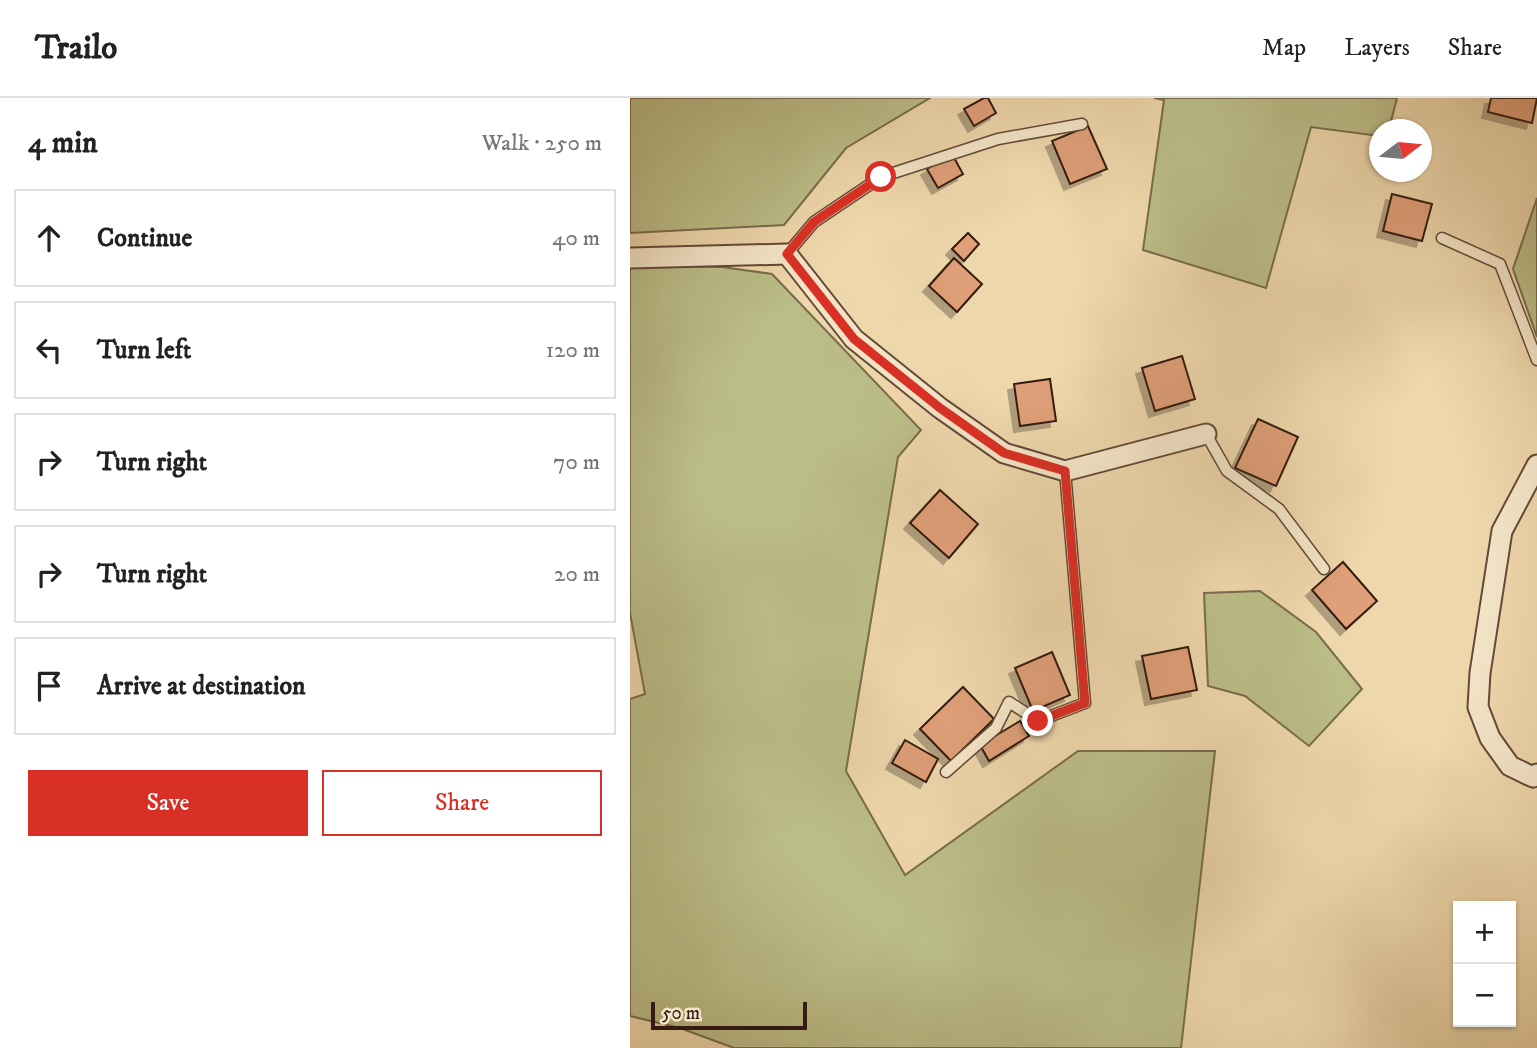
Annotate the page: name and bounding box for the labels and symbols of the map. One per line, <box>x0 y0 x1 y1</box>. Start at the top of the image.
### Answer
north arrow <box>1369 119 1432 182</box>
route start <box>865 161 896 192</box>
route end <box>1022 705 1053 736</box>
scale bar <box>651 999 807 1031</box>

